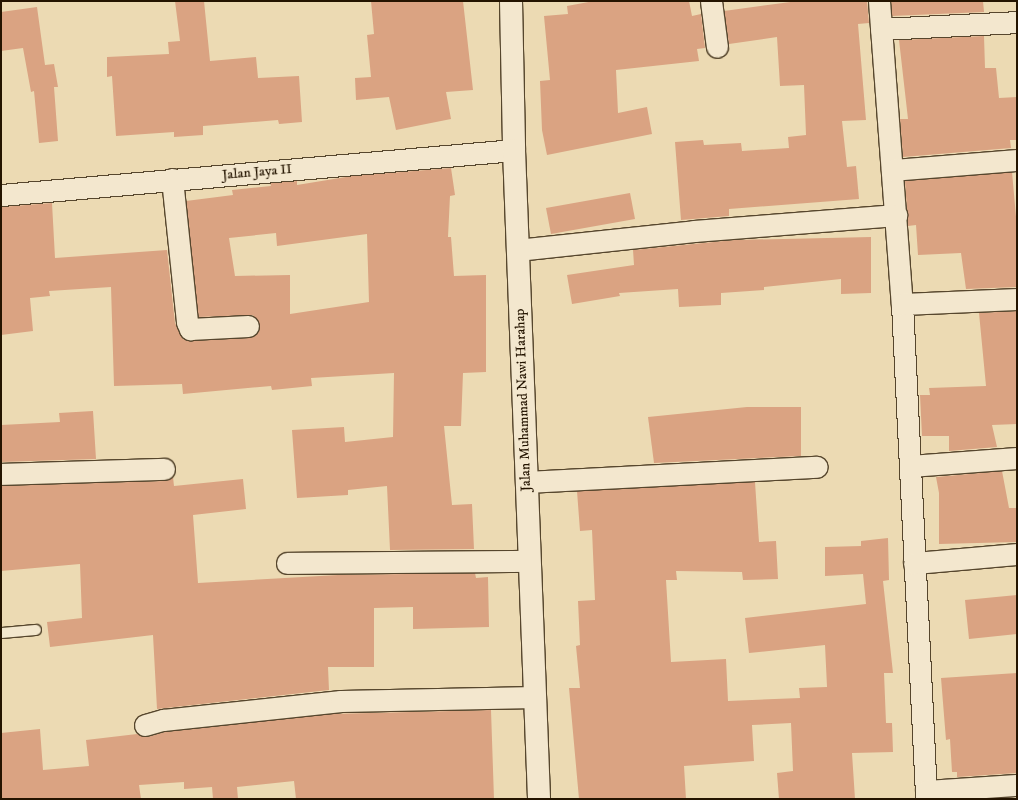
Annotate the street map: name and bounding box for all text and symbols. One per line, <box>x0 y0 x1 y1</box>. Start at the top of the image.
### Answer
street label: Jalan Jaya II <box>221 161 293 183</box>
street label: Jalan Muhammad Nawi Harahap <box>511 308 535 492</box>

